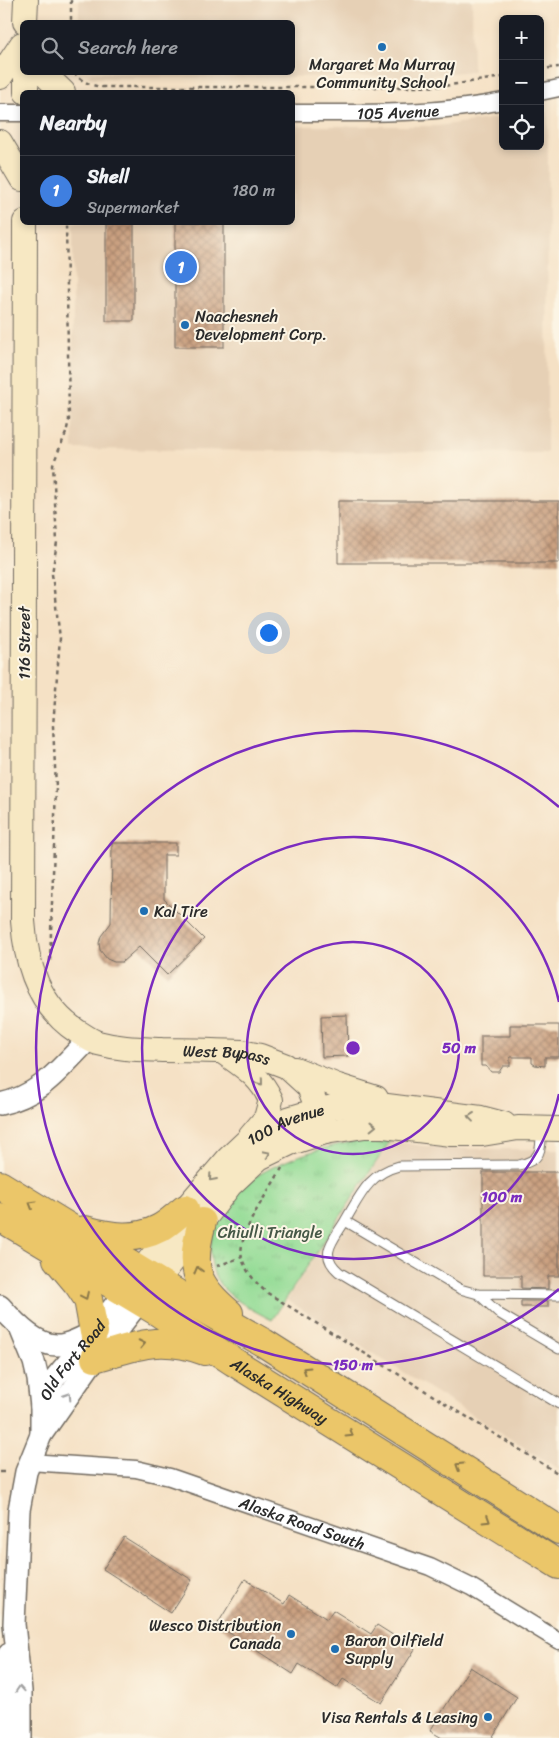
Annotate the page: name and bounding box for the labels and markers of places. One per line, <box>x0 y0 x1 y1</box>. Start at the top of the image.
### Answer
marker: Margaret Ma Murray Community School <box>376 41 388 53</box>
place label: Margaret Ma Murray Community School <box>309 50 456 97</box>
pin: 1 <box>165 248 197 286</box>
place label: Naachesneh Development Corp. <box>195 302 327 349</box>
marker: Naachesneh Development Corp. <box>179 319 191 331</box>
place label: Kal Tire <box>154 897 208 926</box>
marker: Kal Tire <box>138 905 150 917</box>
centre of rings <box>344 1039 362 1057</box>
place label: Wesco Distribution Canada <box>149 1611 281 1658</box>
place label: Baron Oilfield Supply <box>345 1626 445 1673</box>
marker: Wesco Distribution Canada <box>285 1628 297 1640</box>
marker: Baron Oilfield Supply <box>329 1643 341 1655</box>
place label: Visa Rentals & Leasing <box>321 1703 478 1732</box>
marker: Visa Rentals & Leasing <box>482 1711 494 1723</box>

